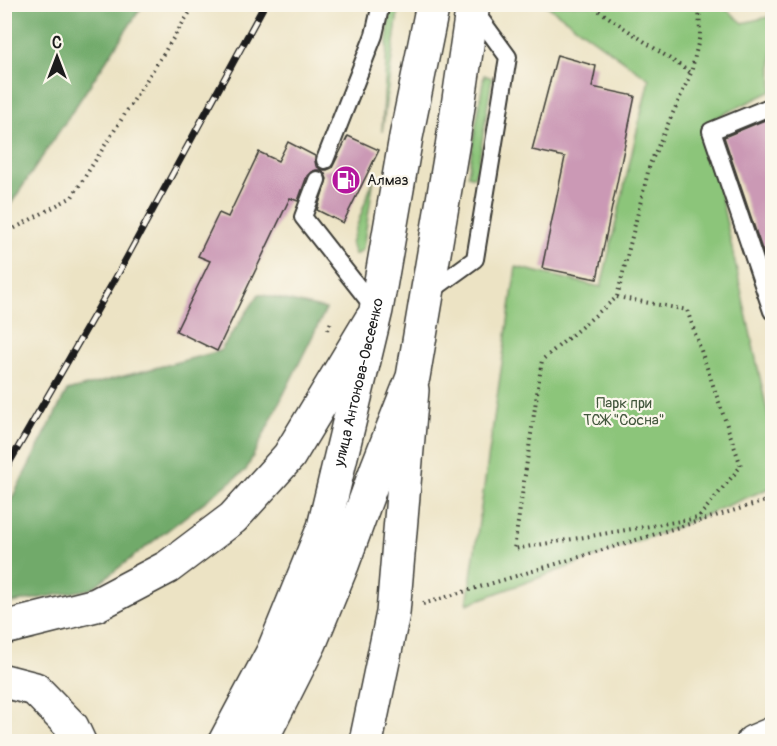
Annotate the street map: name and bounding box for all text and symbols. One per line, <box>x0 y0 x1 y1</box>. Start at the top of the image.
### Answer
north arrow <box>27 27 87 87</box>
text: С <box>52 33 62 53</box>
fuel station icon: Алмаз <box>330 164 362 196</box>
place label: Алмаз <box>367 171 409 190</box>
street label: улица Антонова-Овсеенко <box>329 296 387 469</box>
park label: Парк при ТСЖ "Сосна" <box>583 394 665 430</box>

